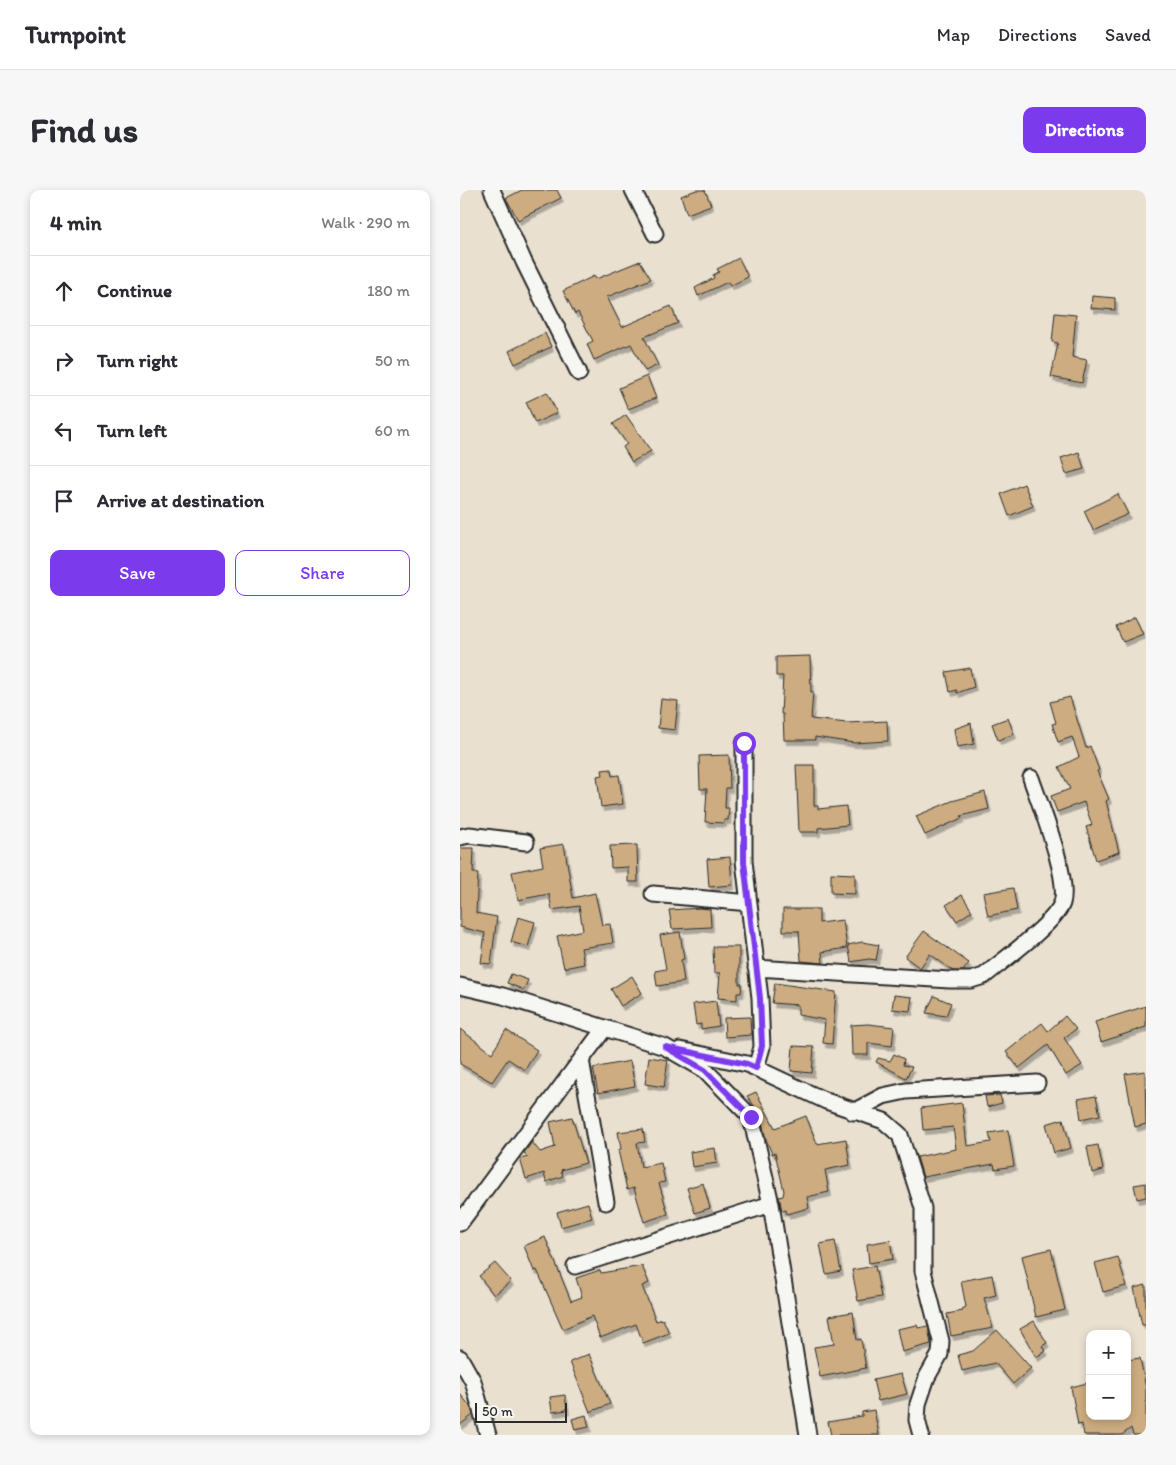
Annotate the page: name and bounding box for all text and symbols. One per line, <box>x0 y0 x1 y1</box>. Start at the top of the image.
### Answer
text: Turnpoint <box>25 20 126 49</box>
text: Map <box>937 24 970 46</box>
text: Directions <box>998 24 1077 46</box>
text: Saved <box>1105 24 1151 46</box>
button: Directions <box>1023 107 1146 153</box>
text: Find us <box>30 109 138 151</box>
text: 4 min <box>50 210 102 235</box>
text: Walk · 290 m <box>321 213 410 232</box>
icon: ahead <box>50 277 78 305</box>
text: Continue <box>97 279 172 302</box>
text: 180 m <box>367 281 410 300</box>
icon: right <box>50 347 78 375</box>
text: Turn right <box>97 349 178 372</box>
text: 50 m <box>375 351 410 370</box>
icon: left <box>50 417 78 445</box>
text: Turn left <box>97 419 167 442</box>
text: 60 m <box>375 421 410 440</box>
icon: arrive <box>50 487 78 515</box>
text: Arrive at destination <box>97 489 264 512</box>
button: Save <box>50 550 225 596</box>
button: Share <box>235 550 410 596</box>
route start <box>733 732 756 755</box>
route end <box>740 1106 763 1129</box>
map controls <box>1086 1330 1131 1420</box>
button: + <box>1086 1330 1131 1375</box>
button: − <box>1086 1375 1131 1420</box>
scale bar <box>475 1400 568 1423</box>
text: 50 m <box>482 1403 513 1420</box>

